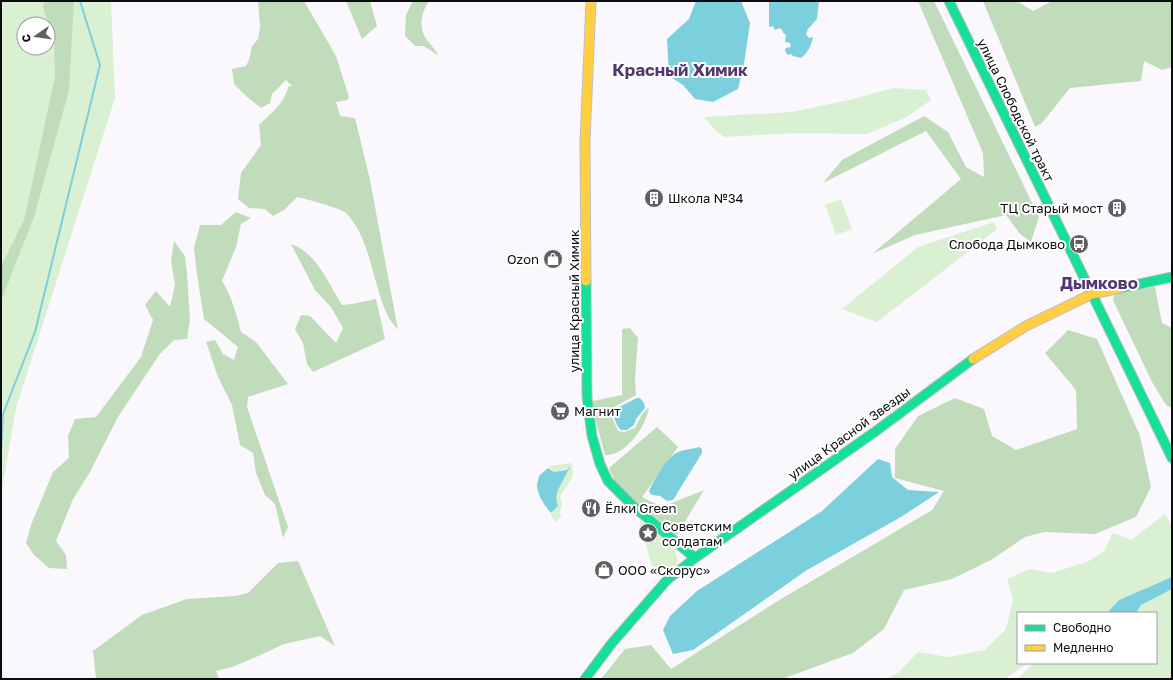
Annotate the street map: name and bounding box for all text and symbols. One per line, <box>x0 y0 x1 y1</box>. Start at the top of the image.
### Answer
north arrow <box>16 16 56 56</box>
text: С <box>19 33 33 44</box>
street label: улица Слободской тракт <box>974 36 1058 185</box>
district label: Красный Химик <box>612 59 748 80</box>
building icon: Школа №34 <box>643 187 665 209</box>
place label: Школа №34 <box>668 190 744 206</box>
building icon: ТЦ Старый мост <box>1106 197 1128 219</box>
place label: ТЦ Старый мост <box>1000 200 1104 216</box>
street label: улица Красный Химик <box>566 229 582 372</box>
bus stop icon: Слобода Дымково <box>1068 233 1090 255</box>
place label: Слобода Дымково <box>949 236 1065 252</box>
shop icon: Ozon <box>542 248 564 270</box>
place label: Ozon <box>507 251 539 267</box>
district label: Дымково <box>1060 272 1138 293</box>
street label: улица Красной Звезды <box>785 383 913 483</box>
supermarket icon: Магнит <box>549 400 571 422</box>
place label: Магнит <box>574 403 621 419</box>
restaurant icon: Ёлки Green <box>580 497 602 519</box>
place label: Ёлки Green <box>605 500 677 516</box>
place label: Советским солдатам <box>662 518 732 549</box>
place icon: Советским солдатам <box>637 522 659 544</box>
shop icon: ООО «Скорус» <box>593 559 615 581</box>
place label: ООО «Скорус» <box>618 562 710 578</box>
legend <box>1017 612 1157 664</box>
text: Свободно <box>1053 620 1111 635</box>
text: Медленно <box>1053 640 1113 655</box>

